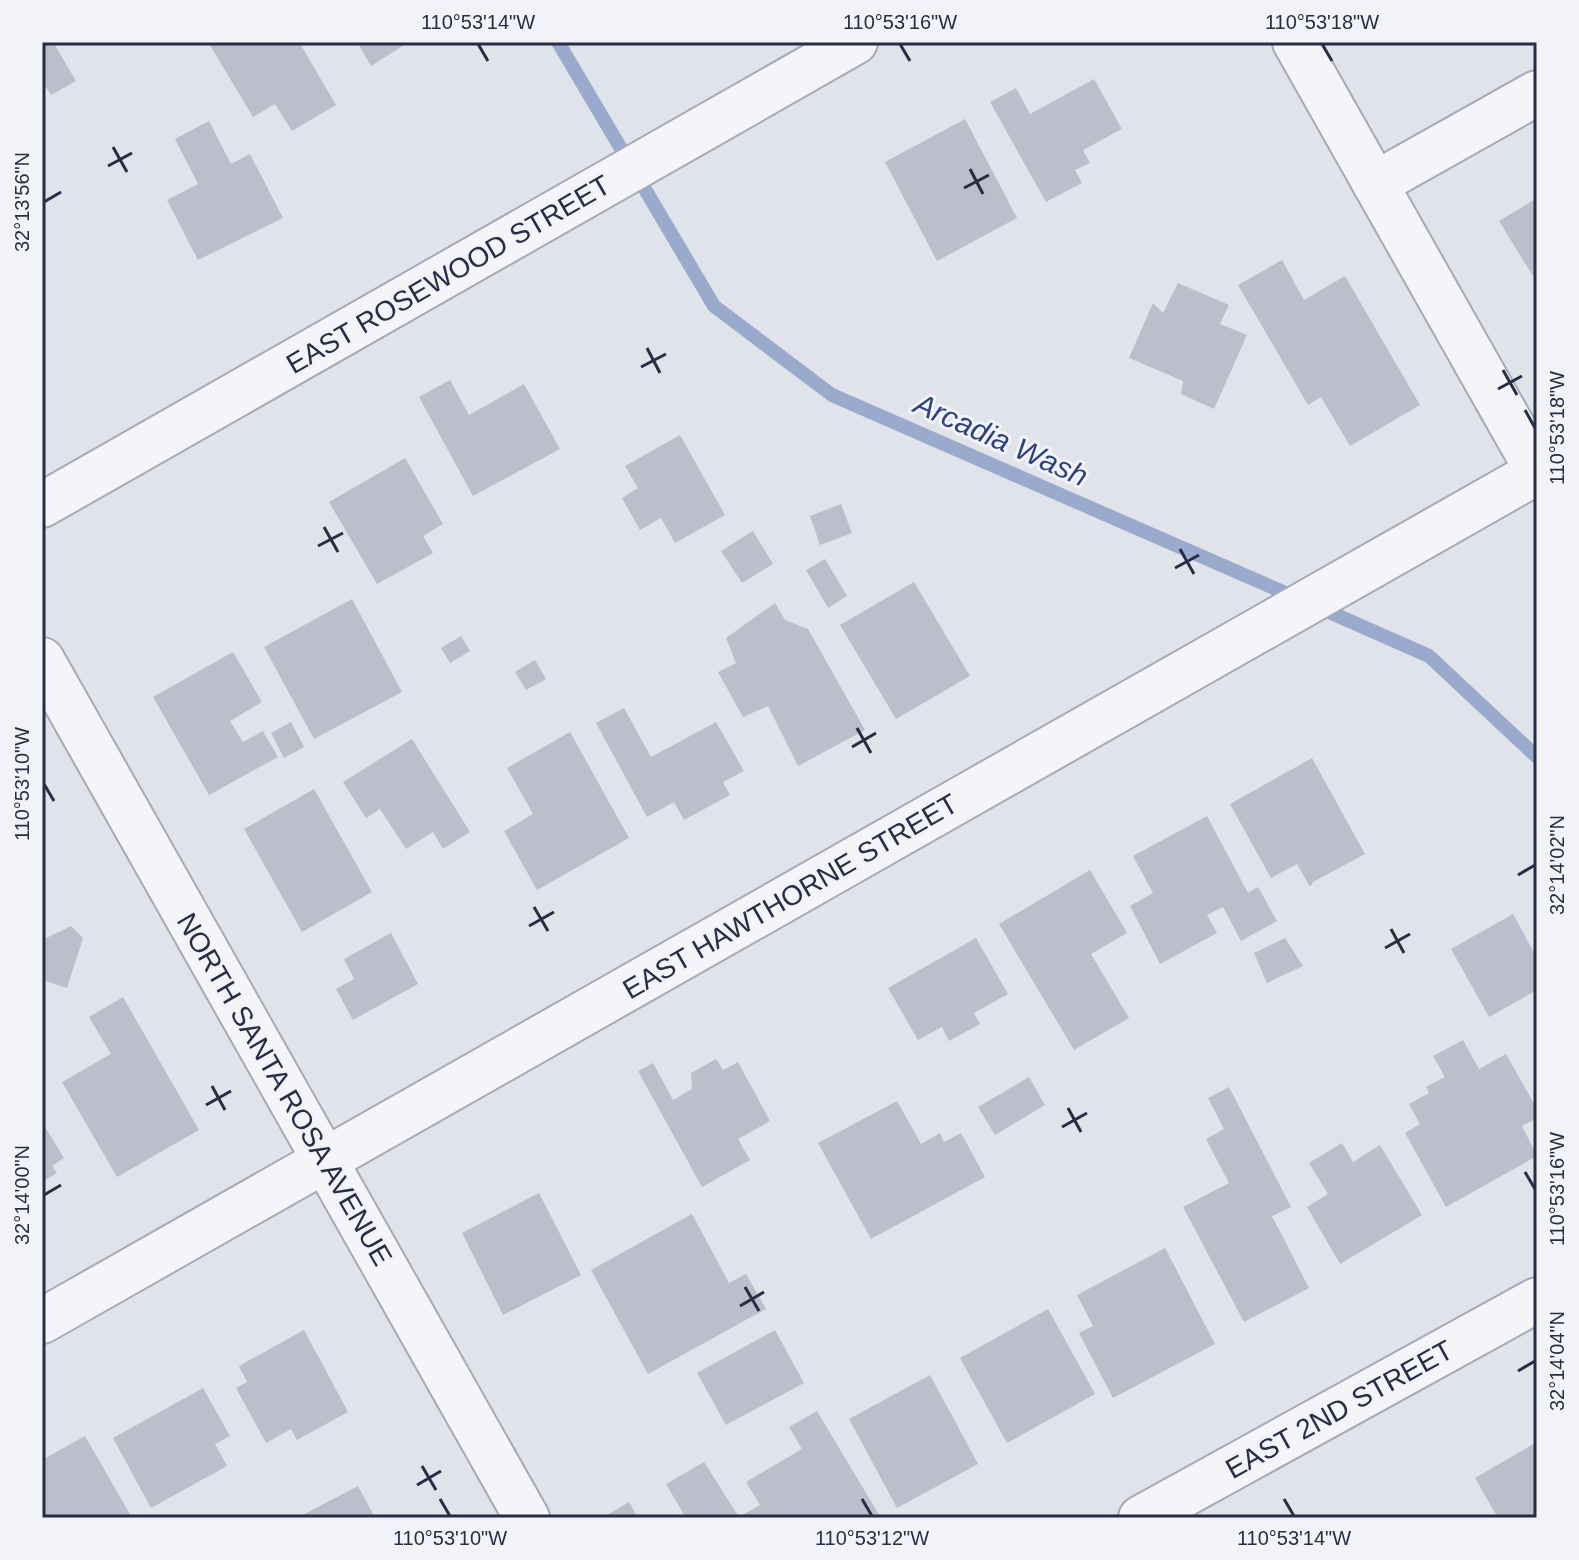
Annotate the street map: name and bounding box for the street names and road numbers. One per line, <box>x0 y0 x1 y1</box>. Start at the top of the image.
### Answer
street label: EAST ROSEWOOD STREET <box>281 169 615 380</box>
street label: EAST HAWTHORNE STREET <box>617 788 963 1005</box>
street label: NORTH SANTA ROSA AVENUE <box>171 908 398 1271</box>
street label: EAST 2ND STREET <box>1220 1334 1458 1485</box>

